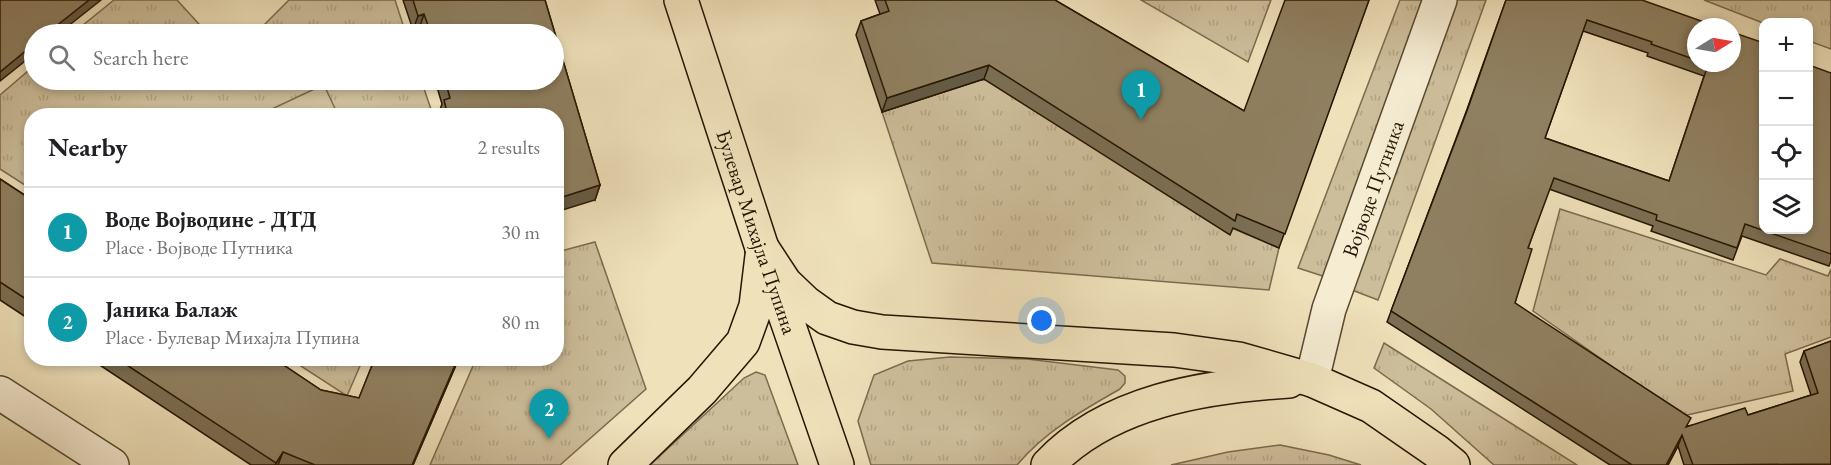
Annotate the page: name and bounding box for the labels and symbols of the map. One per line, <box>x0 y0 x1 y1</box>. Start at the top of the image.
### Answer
north arrow <box>1687 18 1741 72</box>
pin: 1 <box>1122 70 1160 120</box>
street label: Војводе Путника <box>1335 116 1409 261</box>
street label: Булевар Михајла Пупина <box>711 126 804 338</box>
your location <box>1027 306 1056 335</box>
pin: 2 <box>530 390 568 439</box>

